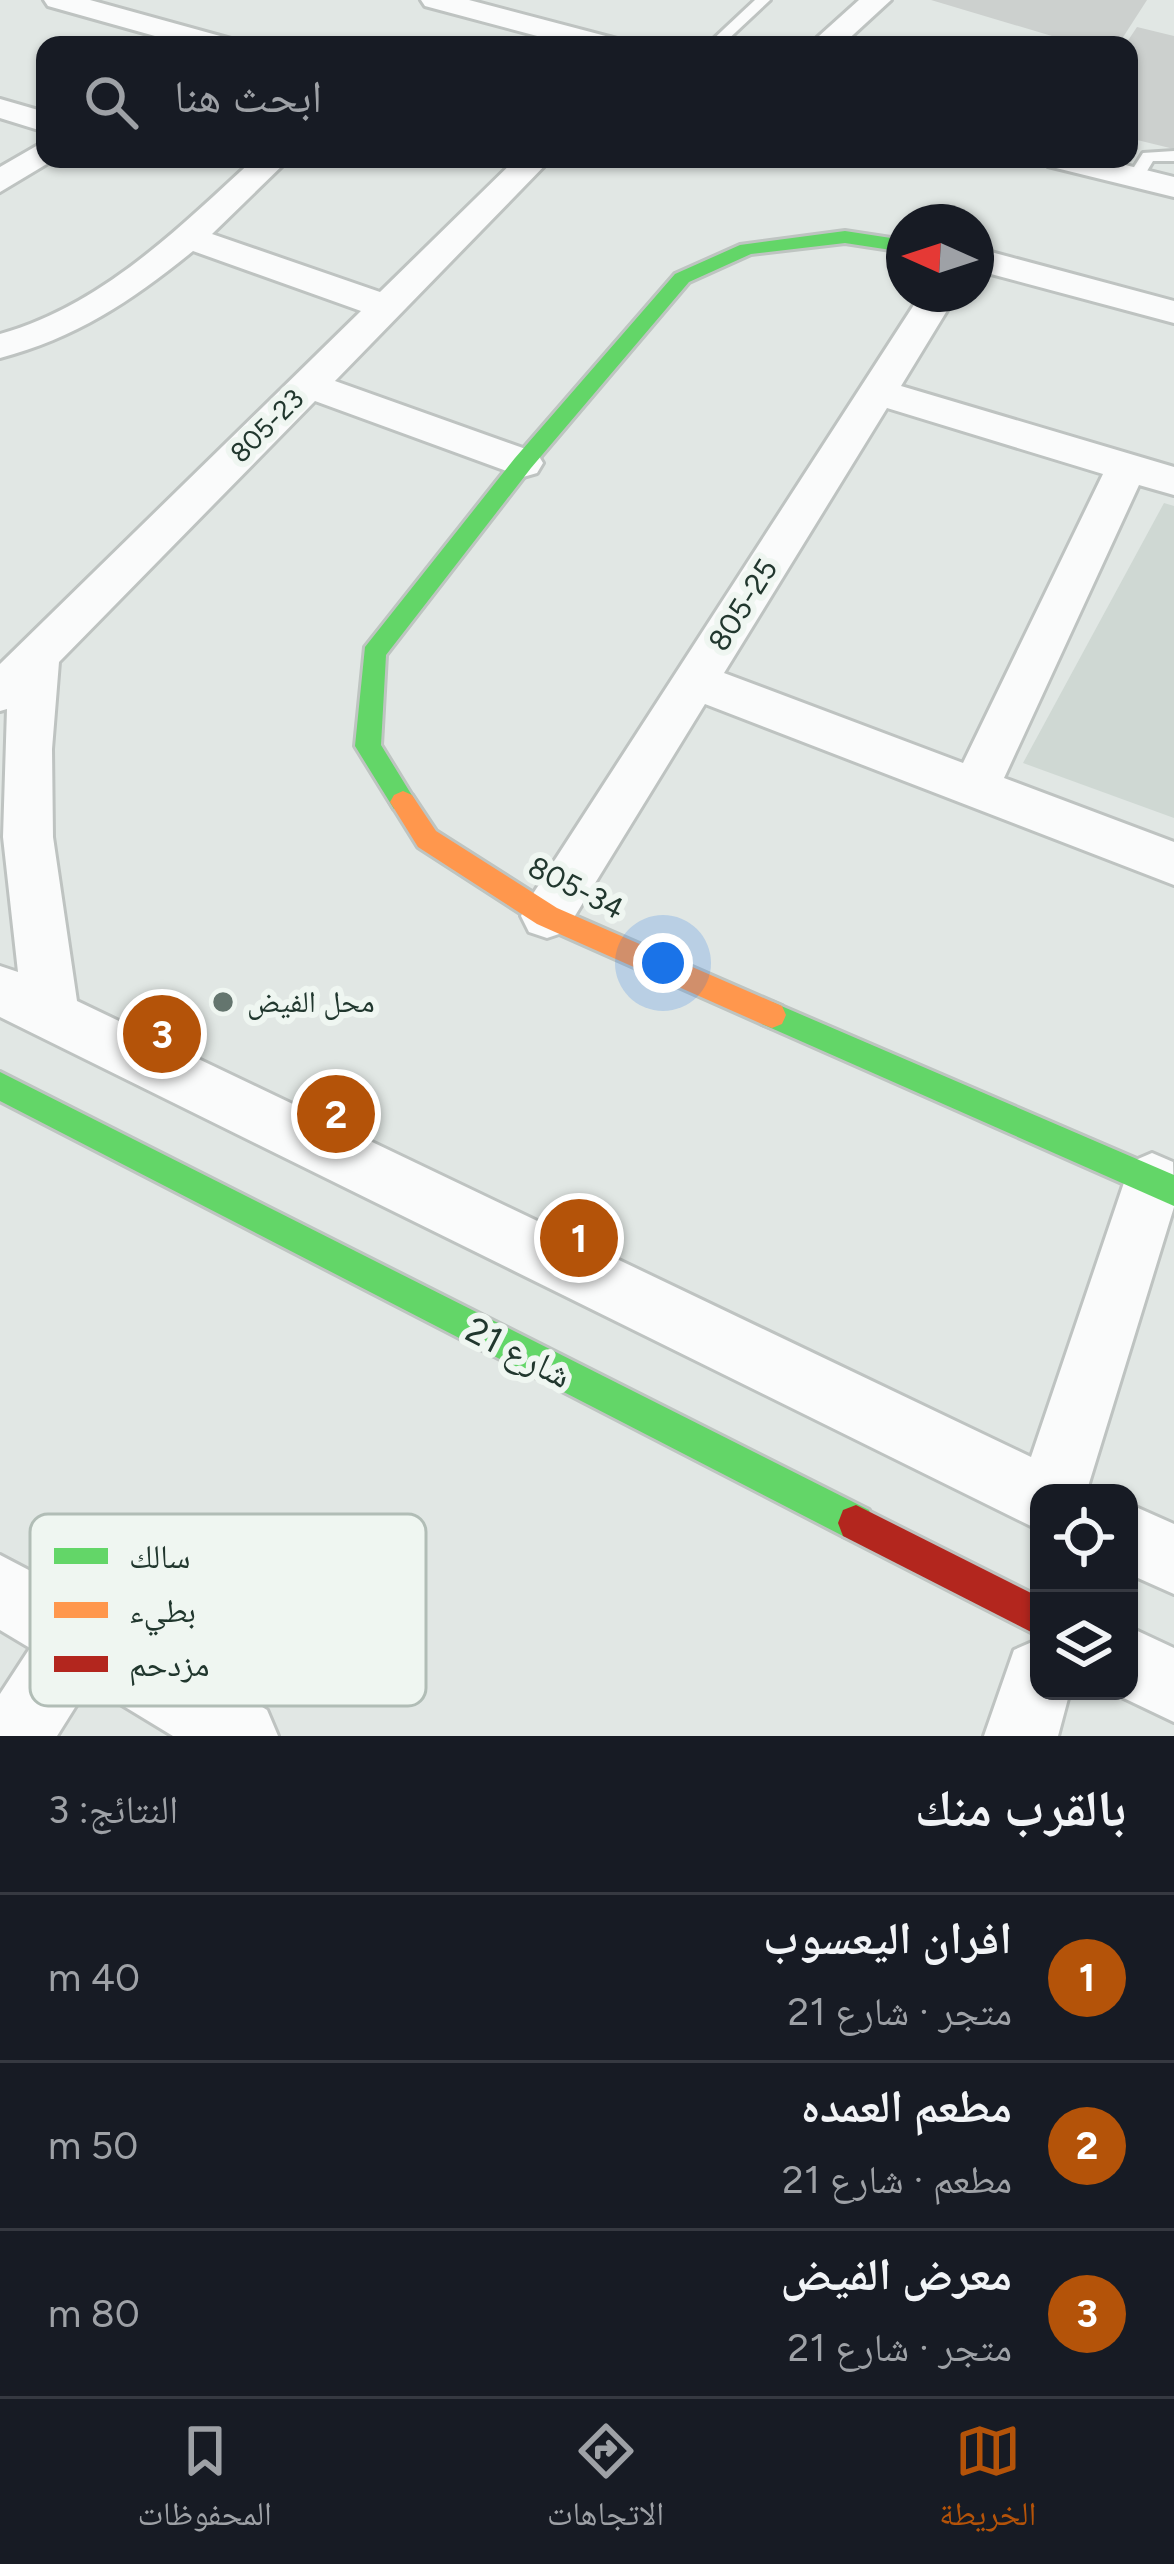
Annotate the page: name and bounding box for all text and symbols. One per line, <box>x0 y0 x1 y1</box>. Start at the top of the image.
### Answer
search box <box>36 36 1138 168</box>
icon: search <box>78 69 144 135</box>
text: ابحث هنا <box>174 69 322 123</box>
north arrow <box>886 204 994 312</box>
street label: 805-23 <box>223 382 310 469</box>
street label: 805-25 <box>700 552 785 658</box>
street label: 805-34 <box>522 848 630 927</box>
your location <box>633 933 693 993</box>
place label: محل الفيض <box>247 983 375 1020</box>
pin: 3 <box>123 989 201 1079</box>
marker: محل الفيض <box>210 989 236 1015</box>
pin: 2 <box>297 1069 375 1159</box>
pin: 1 <box>540 1193 618 1283</box>
street label: شارع 21 <box>459 1308 579 1398</box>
map controls <box>1030 1484 1138 1700</box>
button: locate <box>1030 1484 1138 1592</box>
legend <box>30 1514 426 1706</box>
text: سالك <box>129 1537 190 1576</box>
text: بطيء <box>129 1591 196 1636</box>
button: layers <box>1030 1592 1138 1700</box>
text: مزدحم <box>129 1645 209 1687</box>
text: بالقرب منك <box>915 1778 1126 1839</box>
text: النتائج: 3 <box>48 1786 178 1833</box>
text: افران اليعسوب <box>763 1911 1012 1965</box>
text: 40 m <box>48 1954 140 2001</box>
text: 1 <box>1079 1954 1095 2001</box>
text: متجر · شارع 21 <box>788 1988 1012 2035</box>
text: مطعم العمده <box>801 2079 1012 2133</box>
text: 50 m <box>48 2122 138 2169</box>
text: 2 <box>1076 2122 1098 2169</box>
text: مطعم · شارع 21 <box>782 2156 1012 2203</box>
text: معرض الفيض <box>780 2247 1012 2301</box>
text: 80 m <box>48 2290 140 2337</box>
text: 3 <box>1076 2290 1098 2337</box>
text: متجر · شارع 21 <box>788 2324 1012 2371</box>
tab: المحفوظات <box>138 2418 272 2546</box>
tab: الاتجاهات <box>547 2418 664 2546</box>
tab: الخريطة <box>939 2418 1036 2546</box>

